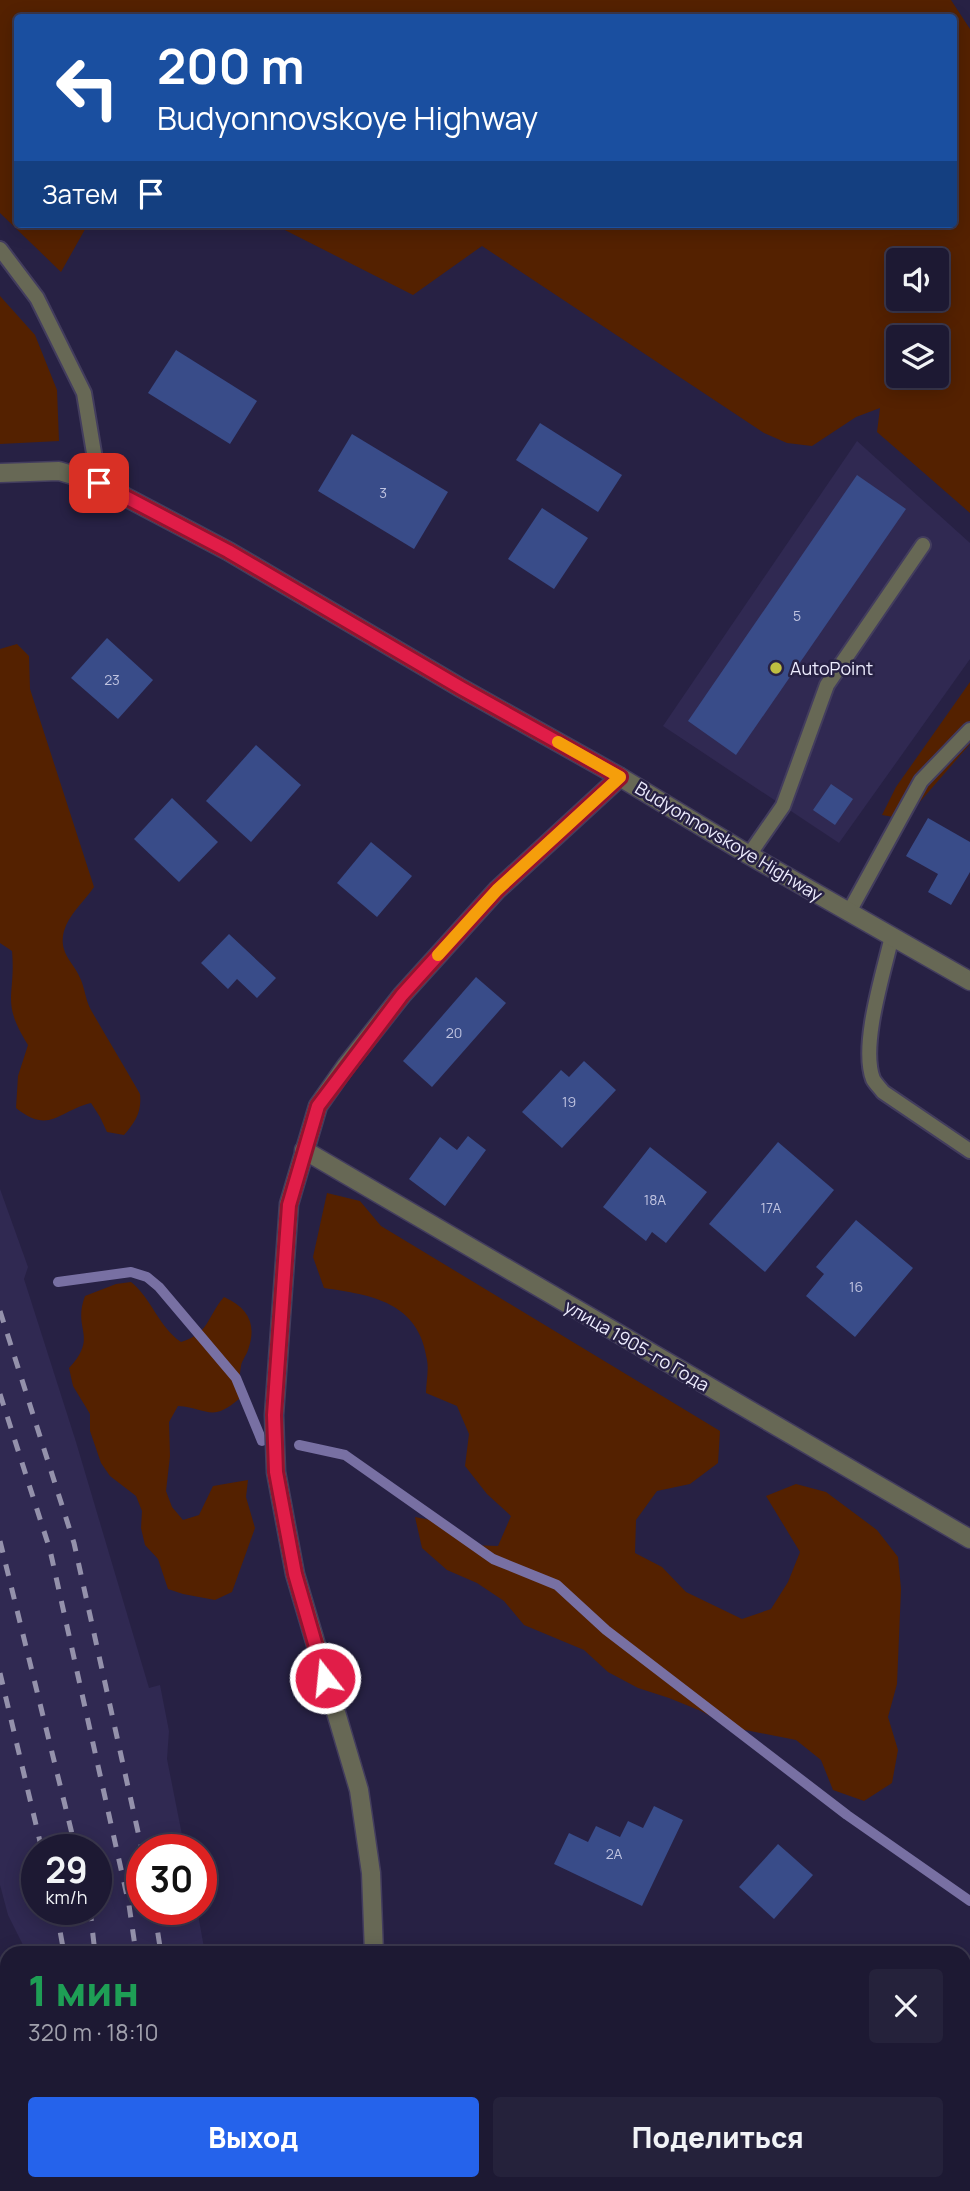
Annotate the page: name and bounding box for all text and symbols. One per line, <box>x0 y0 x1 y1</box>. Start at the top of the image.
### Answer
text: 200 m <box>157 32 305 99</box>
icon: left <box>42 42 133 133</box>
text: Budyonnovskoye Highway <box>157 96 538 140</box>
icon: arrive <box>132 175 170 213</box>
text: Затем <box>42 176 118 212</box>
map controls <box>886 248 949 388</box>
button: sound <box>886 248 949 311</box>
button: layers <box>886 325 949 388</box>
pin <box>69 453 129 513</box>
icon: arrive <box>80 464 118 502</box>
house number: 3 <box>379 483 387 502</box>
house number: 5 <box>793 606 801 625</box>
place label: AutoPoint <box>790 656 873 680</box>
marker: AutoPoint <box>768 660 784 676</box>
house number: 23 <box>104 670 120 689</box>
street label: Budyonnovskoye Highway <box>631 775 828 907</box>
house number: 20 <box>446 1023 462 1042</box>
house number: 19 <box>562 1092 576 1111</box>
house number: 18А <box>644 1190 666 1209</box>
house number: 17А <box>761 1198 782 1217</box>
house number: 16 <box>849 1277 863 1296</box>
street label: улица 1905-го Года <box>560 1294 714 1396</box>
position arrow <box>288 1641 362 1715</box>
speed limit sign: 30 <box>126 1834 217 1925</box>
house number: 2А <box>606 1844 622 1863</box>
text: 29 <box>45 1846 88 1894</box>
text: km/h <box>46 1885 87 1909</box>
text: 1 мин <box>28 1961 139 2019</box>
button: close <box>869 1969 943 2043</box>
text: 320 m · 18:10 <box>28 2016 159 2048</box>
button: Выход <box>28 2097 479 2177</box>
button: Поделиться <box>493 2097 943 2177</box>

